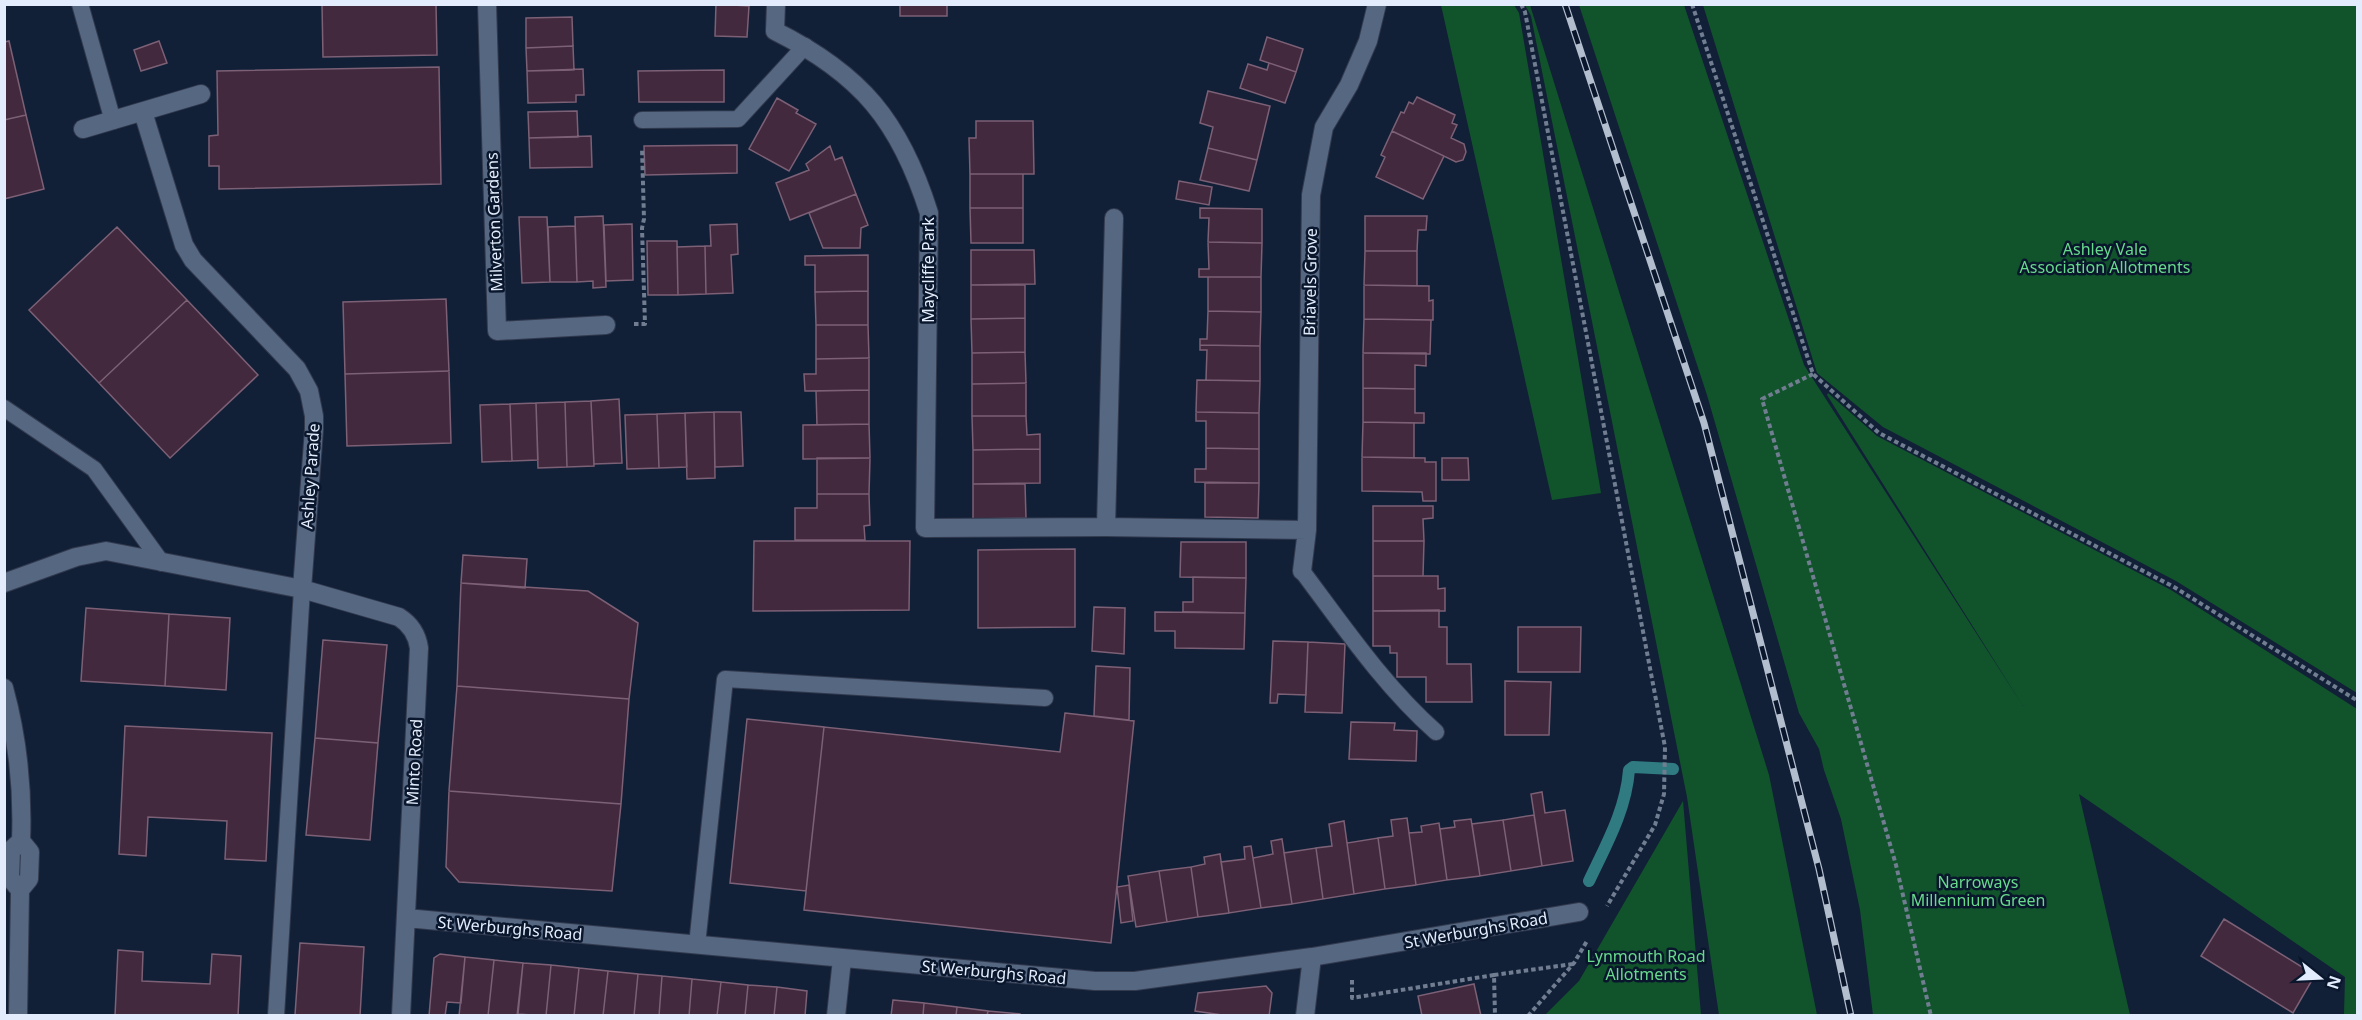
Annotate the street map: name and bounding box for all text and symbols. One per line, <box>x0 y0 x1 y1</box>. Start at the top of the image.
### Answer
street label: Milverton Gardens <box>481 152 507 292</box>
street label: Maycliffe Park <box>917 217 939 323</box>
street label: Briavels Grove <box>1298 228 1322 336</box>
park label: Ashley Vale Association Allotments <box>2020 238 2190 278</box>
street label: Ashley Parade <box>295 423 325 529</box>
street label: Minto Road <box>401 718 427 806</box>
park label: Narroways Millennium Green <box>1911 871 2045 911</box>
street label: St Werburghs Road <box>1403 907 1549 953</box>
street label: St Werburghs Road <box>437 911 583 945</box>
park label: Lynmouth Road Allotments <box>1586 945 1706 985</box>
north arrow <box>2290 948 2350 1008</box>
street label: St Werburghs Road <box>921 955 1067 989</box>
text: N <box>2322 973 2347 992</box>

